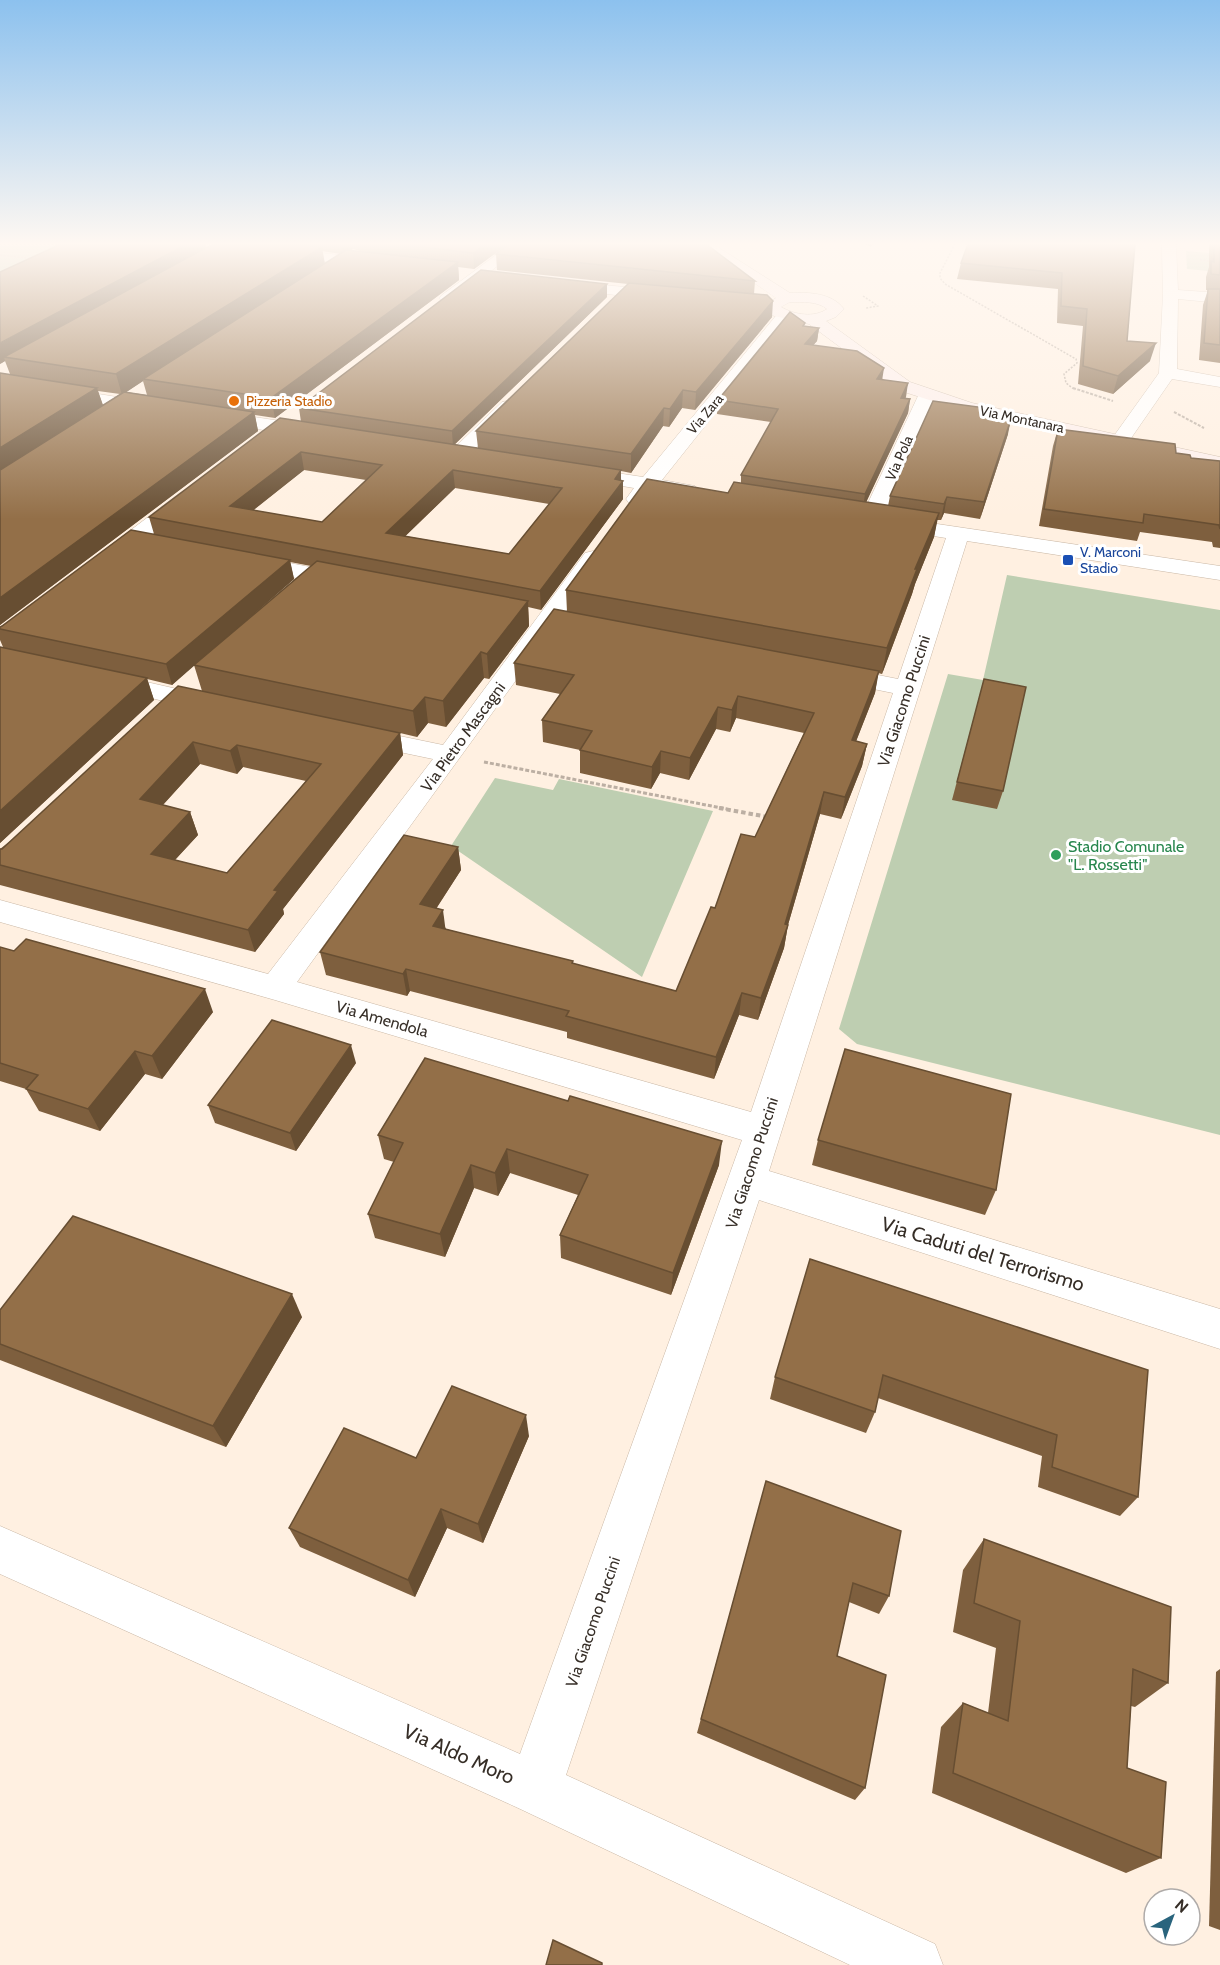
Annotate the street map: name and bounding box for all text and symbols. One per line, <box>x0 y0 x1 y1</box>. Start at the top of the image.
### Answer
street label: Via Zara <box>683 390 727 438</box>
place label: Pizzeria Stadio <box>246 392 332 410</box>
marker: Pizzeria Stadio <box>227 394 241 408</box>
street label: Via Montanara <box>978 401 1066 437</box>
street label: Via Pola <box>881 432 917 483</box>
place label: V. Marconi Stadio <box>1080 543 1141 577</box>
marker: V. Marconi Stadio <box>1061 553 1075 567</box>
street label: Via Giacomo Puccini <box>874 633 934 769</box>
street label: Via Pietro Mascagni <box>417 678 509 796</box>
place label: Stadio Comunale "L. Rossetti" <box>1068 837 1184 874</box>
marker: Stadio Comunale "L. Rossetti" <box>1049 848 1063 862</box>
street label: Via Amendola <box>334 997 431 1041</box>
street label: Via Giacomo Puccini <box>722 1095 782 1231</box>
street label: Via Caduti del Terrorismo <box>879 1212 1087 1296</box>
street label: Via Giacomo Puccini <box>562 1554 624 1690</box>
street label: Via Aldo Moro <box>400 1719 518 1789</box>
north arrow <box>1142 1887 1202 1947</box>
text: N <box>1171 1895 1192 1917</box>

